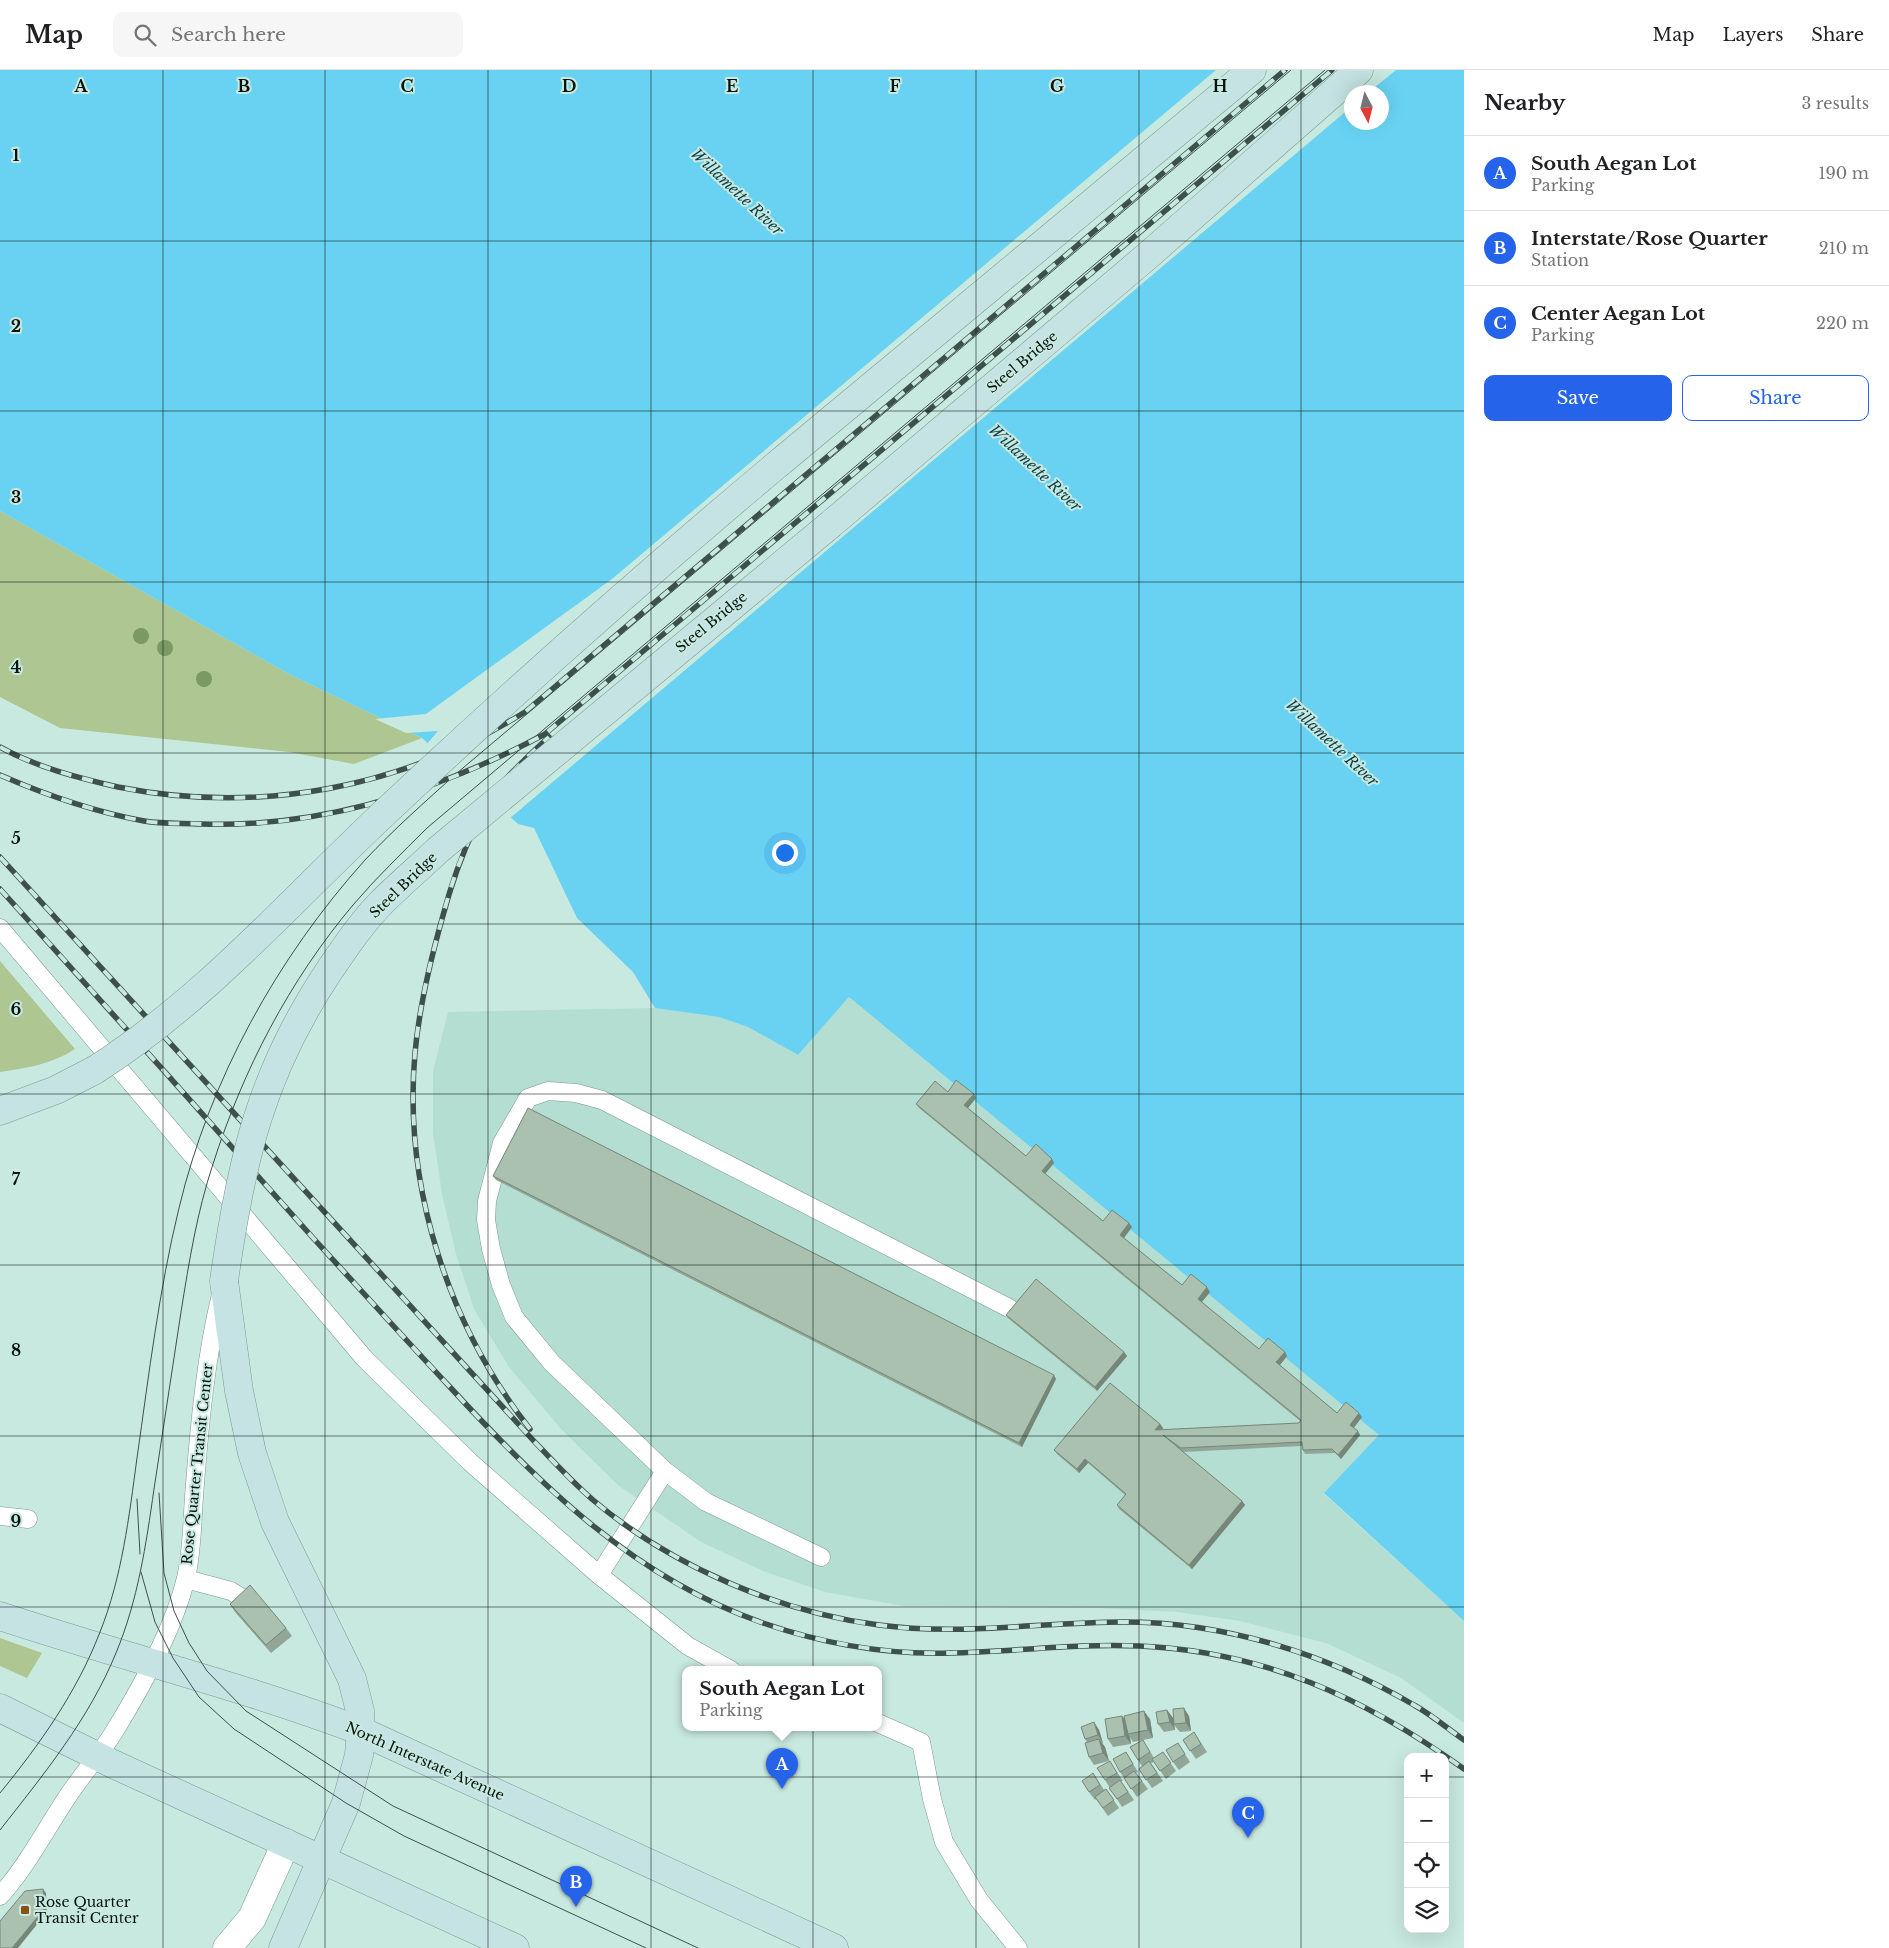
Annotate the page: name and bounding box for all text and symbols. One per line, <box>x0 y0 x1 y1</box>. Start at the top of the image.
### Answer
search box <box>113 12 463 57</box>
text: Map <box>25 20 83 49</box>
icon: search <box>131 21 159 49</box>
text: Search here <box>171 23 286 46</box>
text: Map <box>1653 24 1694 46</box>
text: Layers <box>1722 24 1783 46</box>
text: Share <box>1811 24 1864 46</box>
text: A <box>74 76 89 96</box>
text: B <box>238 76 251 96</box>
text: C <box>400 76 414 96</box>
text: D <box>562 76 576 96</box>
text: E <box>726 76 738 96</box>
text: F <box>889 76 901 96</box>
text: G <box>1050 76 1064 96</box>
text: H <box>1212 76 1228 96</box>
north arrow <box>1344 85 1389 130</box>
text: Nearby <box>1484 90 1565 116</box>
text: 3 results <box>1801 93 1869 113</box>
water label: Willamette River <box>687 144 788 240</box>
text: 1 <box>13 145 20 165</box>
text: South Aegan Lot <box>1531 152 1696 175</box>
text: A <box>1494 163 1506 183</box>
text: 190 m <box>1818 163 1869 183</box>
text: Parking <box>1531 175 1594 195</box>
text: Interstate/Rose Quarter <box>1531 227 1768 250</box>
text: B <box>1494 238 1506 258</box>
text: 210 m <box>1819 238 1869 258</box>
text: Station <box>1531 250 1589 270</box>
text: Center Aegan Lot <box>1531 302 1705 325</box>
text: C <box>1493 313 1507 333</box>
text: 220 m <box>1816 313 1869 333</box>
text: 2 <box>11 316 21 336</box>
text: Parking <box>1531 325 1594 345</box>
street label: Steel Bridge <box>983 327 1061 397</box>
button: Save <box>1484 375 1672 421</box>
button: Share <box>1682 375 1869 421</box>
water label: Willamette River <box>985 420 1086 516</box>
text: 3 <box>11 487 21 507</box>
street label: Steel Bridge <box>672 588 750 656</box>
text: 4 <box>11 657 21 677</box>
water label: Willamette River <box>1282 695 1383 791</box>
text: 5 <box>11 828 21 848</box>
your location <box>772 840 798 866</box>
street label: Steel Bridge <box>366 848 440 922</box>
text: 6 <box>11 999 22 1019</box>
text: 7 <box>12 1169 21 1189</box>
text: 8 <box>11 1340 21 1360</box>
street label: Rose Quarter Transit Center <box>177 1362 217 1566</box>
text: 9 <box>11 1511 22 1531</box>
popup <box>682 1666 882 1731</box>
text: South Aegan Lot <box>699 1677 865 1700</box>
text: Parking <box>699 1700 763 1720</box>
street label: North Interstate Avenue <box>343 1718 507 1804</box>
pin: A <box>766 1748 798 1789</box>
map controls <box>1404 1753 1449 1933</box>
button: + <box>1404 1753 1449 1798</box>
pin: C <box>1232 1797 1264 1838</box>
button: − <box>1404 1798 1449 1843</box>
button: locate <box>1404 1843 1449 1888</box>
pin: B <box>560 1866 592 1907</box>
button: layers <box>1404 1888 1449 1933</box>
place label: Rose Quarter Transit Center <box>35 1893 139 1927</box>
marker: Rose Quarter Transit Center <box>19 1904 31 1916</box>

